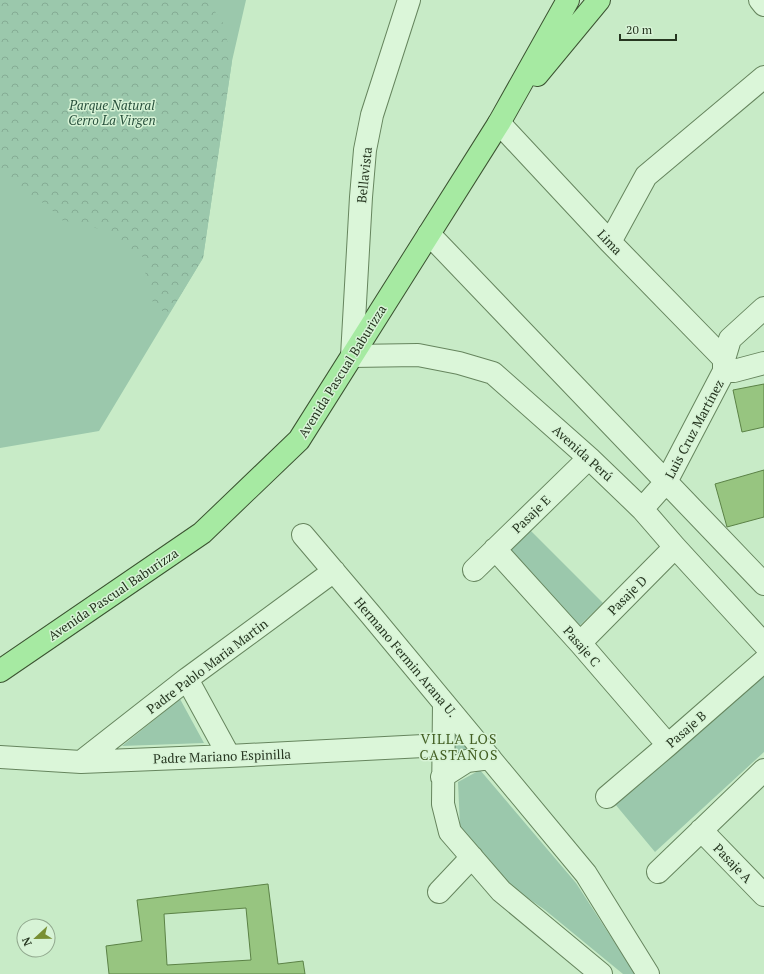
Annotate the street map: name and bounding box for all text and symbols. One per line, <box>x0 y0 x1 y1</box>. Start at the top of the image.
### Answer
scale bar <box>620 16 676 42</box>
text: 20 m <box>626 22 653 37</box>
park label: Parque Natural Cerro La Virgen <box>68 96 156 129</box>
street label: Bellavista <box>352 146 376 204</box>
street label: Lima <box>594 225 627 259</box>
street label: Avenida Pascual Baburizza <box>294 301 391 441</box>
street label: Luis Cruz Martínez <box>660 376 728 482</box>
street label: Avenida Perú <box>549 421 618 485</box>
street label: Pasaje E <box>508 491 554 537</box>
street label: Avenida Pascual Baburizza <box>44 543 182 644</box>
street label: Pasaje D <box>603 571 651 619</box>
street label: Hermano Fermin Arana U. <box>350 593 462 721</box>
street label: Padre Pablo Maria Martin <box>143 614 272 718</box>
street label: Pasaje C <box>559 622 605 670</box>
street label: Pasaje B <box>662 706 710 752</box>
district label: VILLA LOS CASTAÑOS <box>420 729 498 764</box>
street label: Padre Mariano Espinilla <box>153 745 292 767</box>
street label: Pasaje A <box>710 839 756 887</box>
north arrow <box>16 918 56 958</box>
text: N <box>18 935 35 948</box>

